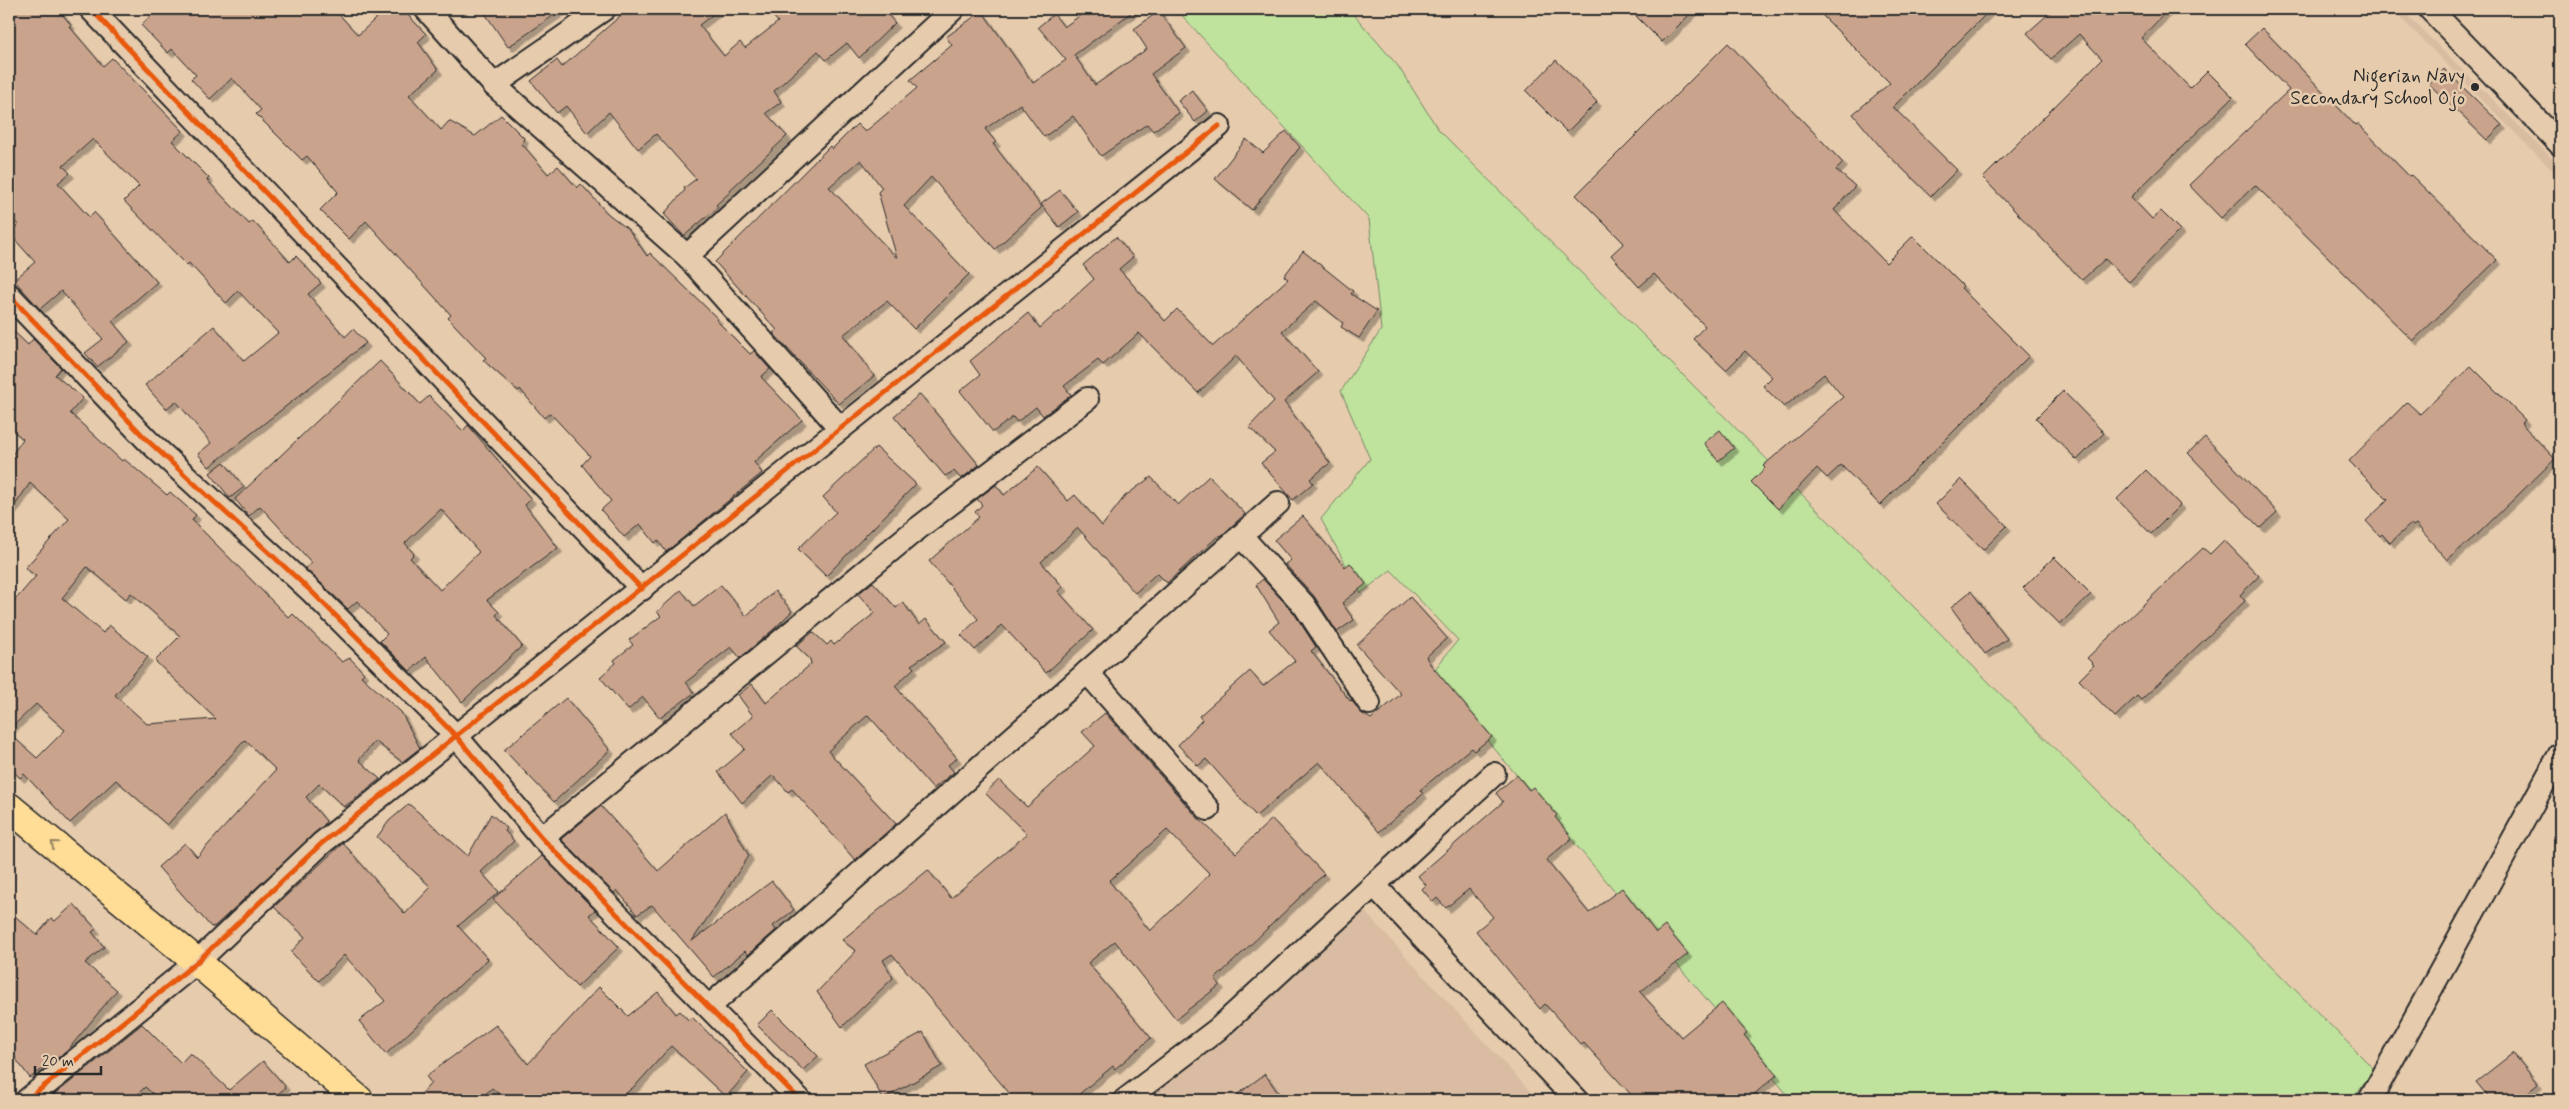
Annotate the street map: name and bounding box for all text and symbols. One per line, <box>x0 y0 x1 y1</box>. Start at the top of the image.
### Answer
place label: Nigerian Navy Secondary School Ojo <box>2290 64 2465 112</box>
marker: Nigerian Navy Secondary School Ojo <box>2469 81 2481 93</box>
one-way arrow <box>51 841 60 850</box>
scale bar <box>35 1044 101 1076</box>
text: 20 m <box>42 1052 74 1072</box>

